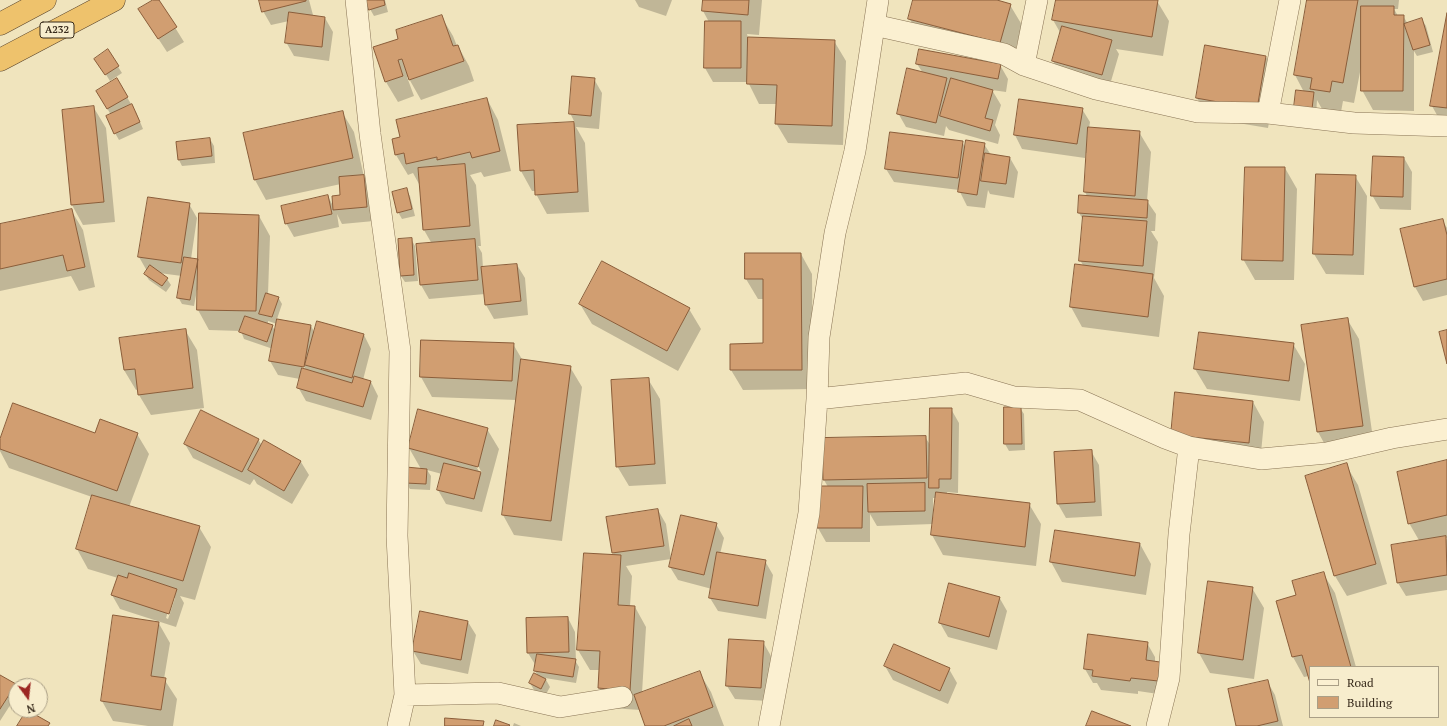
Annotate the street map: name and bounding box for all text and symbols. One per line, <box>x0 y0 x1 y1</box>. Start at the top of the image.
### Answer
road number: A232 <box>40 22 74 38</box>
legend <box>1309 666 1439 718</box>
text: Road <box>1347 675 1374 690</box>
north arrow <box>8 678 48 718</box>
text: Building <box>1347 695 1392 710</box>
text: N <box>25 701 37 716</box>

